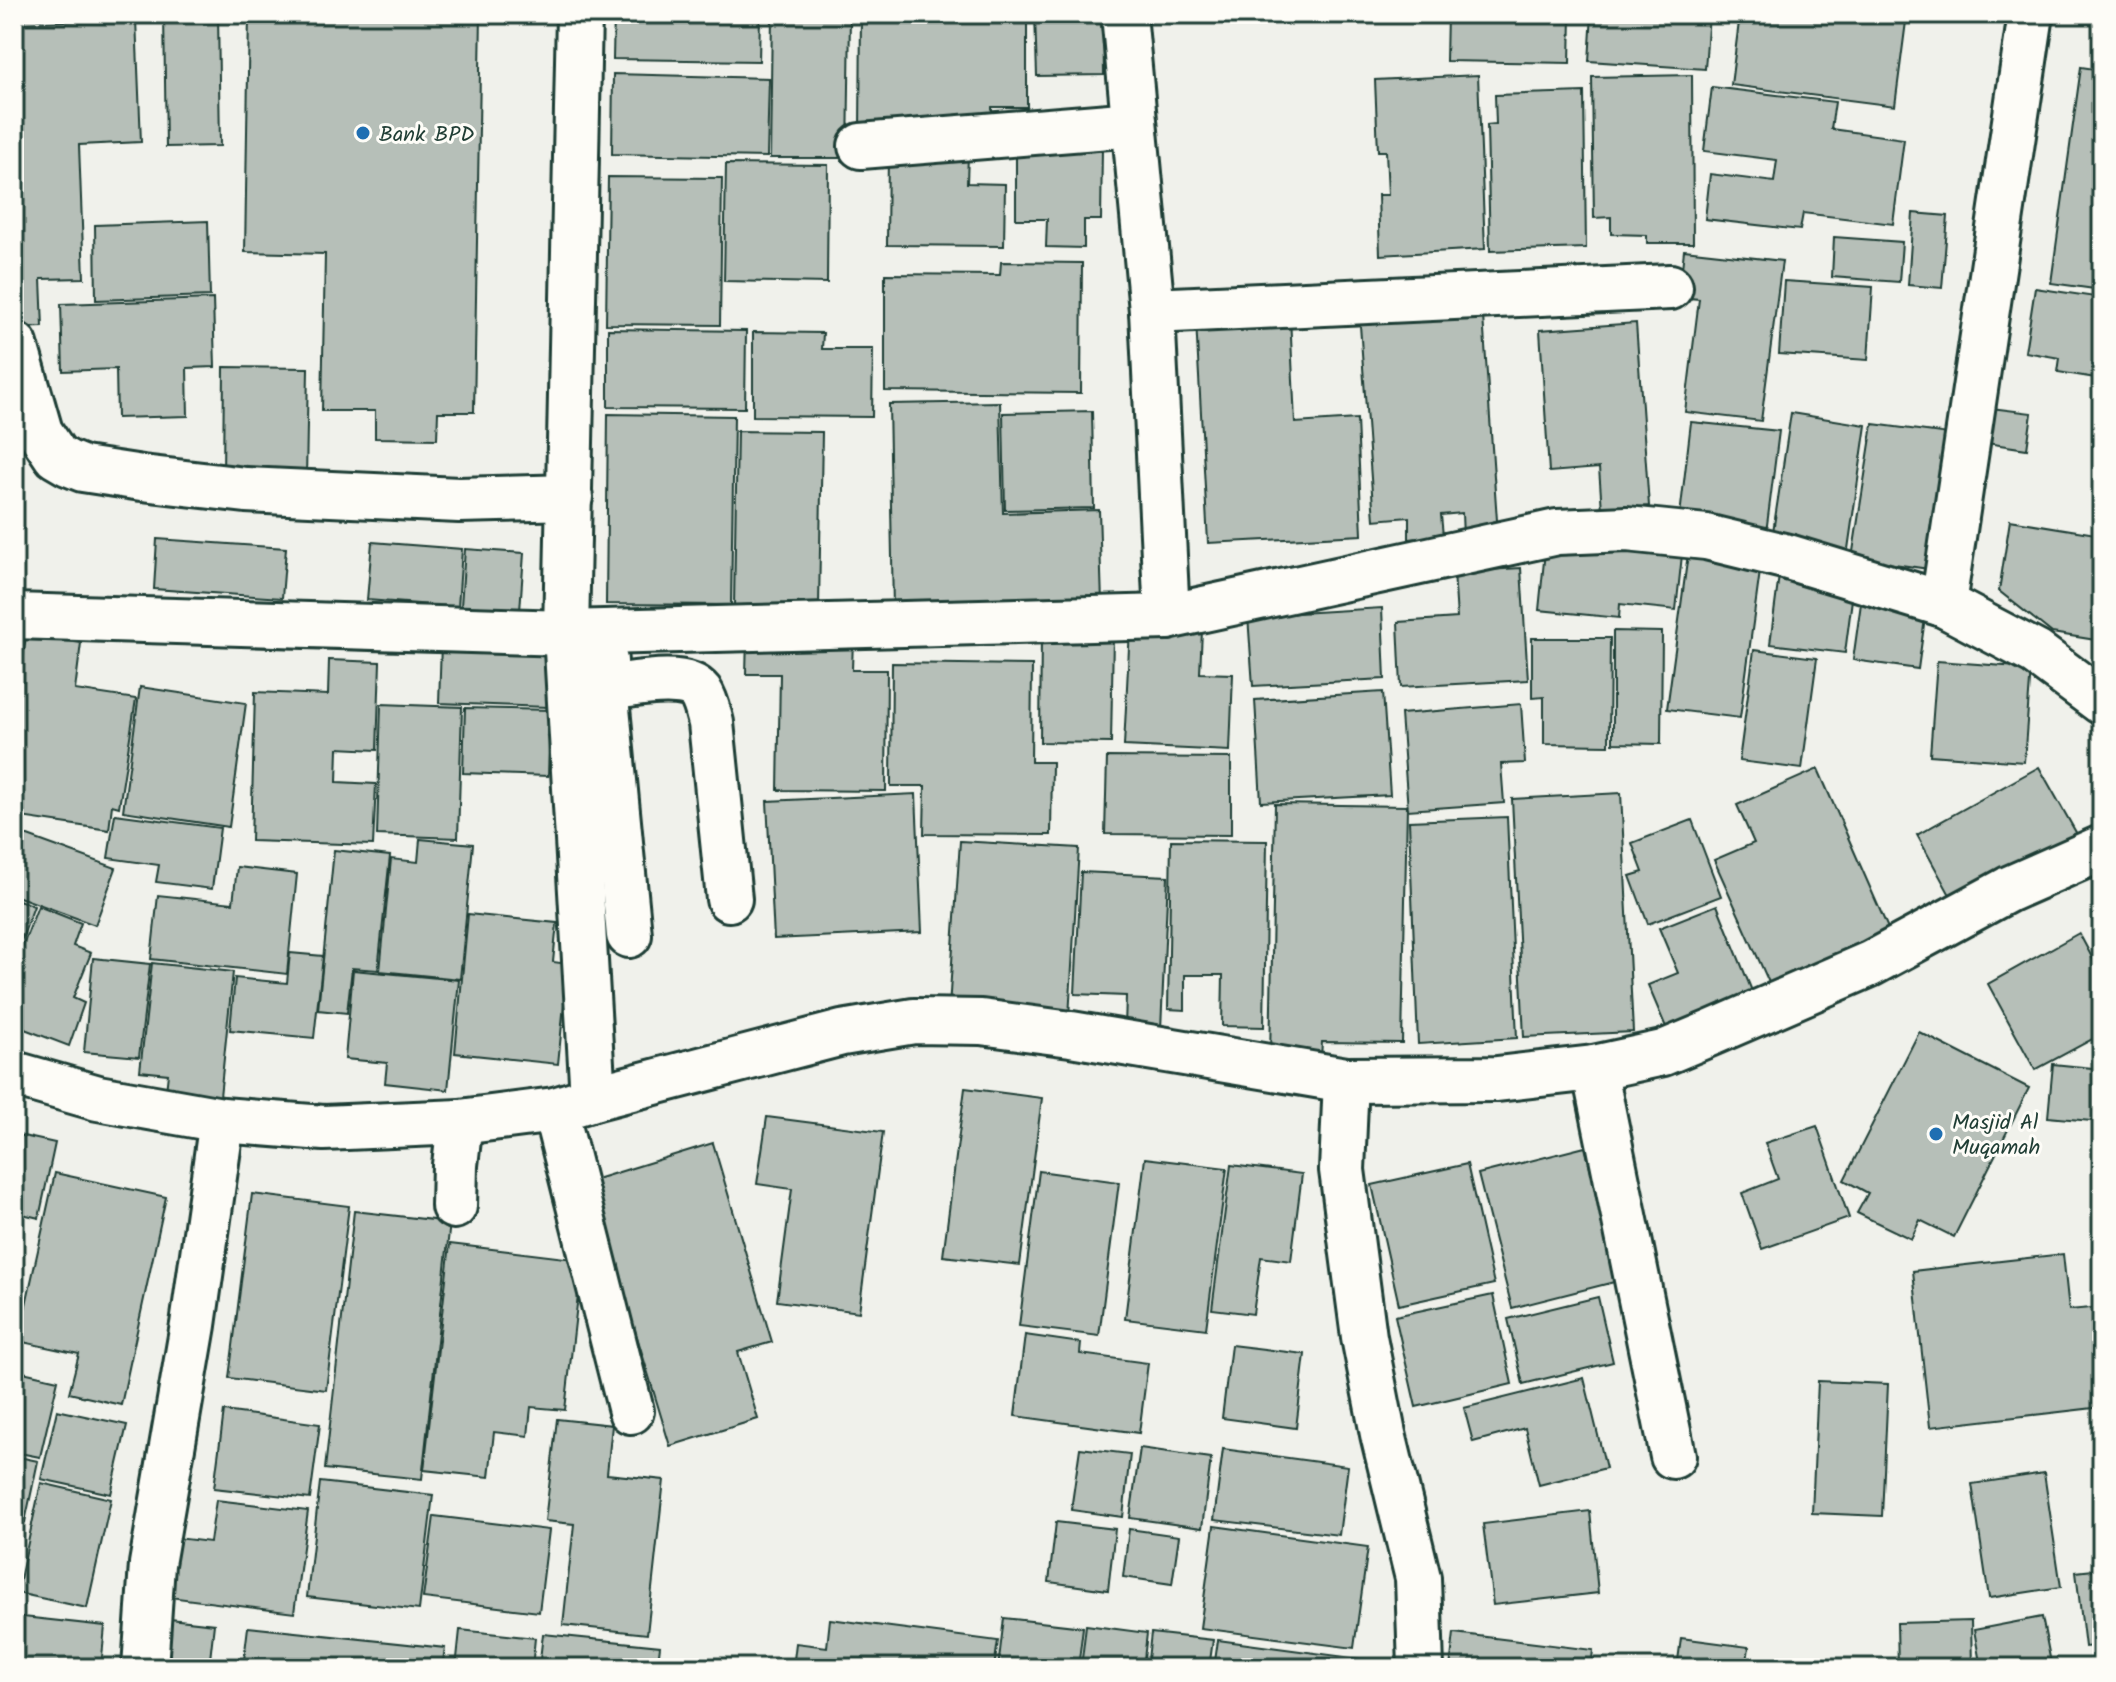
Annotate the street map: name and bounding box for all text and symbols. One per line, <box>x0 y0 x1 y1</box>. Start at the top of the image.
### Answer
place label: Bank BPD <box>379 118 474 153</box>
marker: Bank BPD <box>354 124 372 142</box>
place label: Masjid Al Muqamah <box>1952 1106 2040 1166</box>
marker: Masjid Al Muqamah <box>1927 1125 1945 1143</box>

